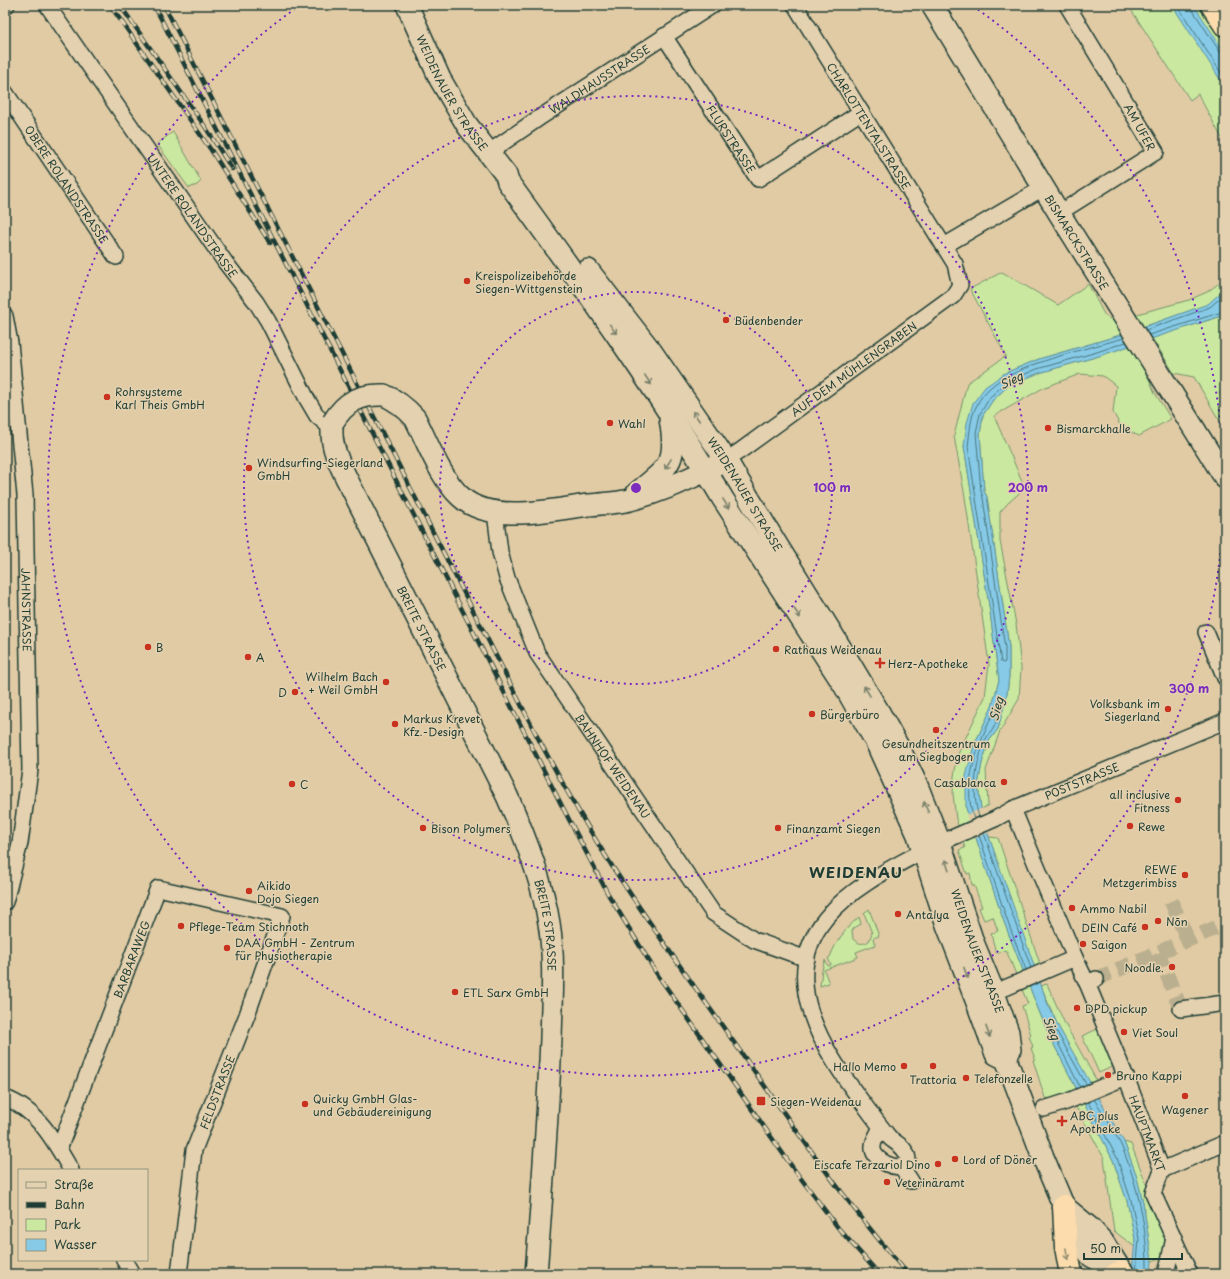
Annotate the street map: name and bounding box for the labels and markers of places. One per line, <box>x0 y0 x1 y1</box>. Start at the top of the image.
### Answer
place label: Kreispolizeibehörde Siegen-Wittgenstein <box>475 267 583 297</box>
marker: Kreispolizeibehörde Siegen-Wittgenstein <box>462 276 472 286</box>
place label: Büdenbender <box>734 312 803 329</box>
marker: Büdenbender <box>721 315 731 325</box>
place label: Rohrsysteme Karl Theis GmbH <box>115 383 205 413</box>
marker: Rohrsysteme Karl Theis GmbH <box>102 392 112 402</box>
place label: Wahl <box>618 415 646 432</box>
marker: Wahl <box>605 418 615 428</box>
place label: Bismarckhalle <box>1056 420 1131 437</box>
marker: Bismarckhalle <box>1043 423 1053 433</box>
place label: Windsurfing-Siegerland GmbH <box>257 454 383 484</box>
marker: Windsurfing-Siegerland GmbH <box>244 463 254 473</box>
centre of rings <box>629 481 643 495</box>
place label: B <box>156 639 163 656</box>
place label: Rathaus Weidenau <box>784 641 882 658</box>
marker: B <box>143 642 153 652</box>
marker: Rathaus Weidenau <box>771 644 781 654</box>
place label: A <box>256 649 265 666</box>
marker: A <box>243 652 253 662</box>
place label: Herz-Apotheke <box>888 655 968 672</box>
marker: Herz-Apotheke <box>875 658 885 668</box>
place label: Wilhelm Bach + Weil GmbH <box>306 668 378 698</box>
marker: Wilhelm Bach + Weil GmbH <box>381 677 391 687</box>
place label: D <box>278 684 287 701</box>
marker: D <box>290 687 300 697</box>
place label: Volksbank im Siegerland <box>1090 695 1160 725</box>
marker: Volksbank im Siegerland <box>1163 704 1173 714</box>
place label: Bürgerbüro <box>820 706 879 723</box>
marker: Bürgerbüro <box>807 709 817 719</box>
place label: Markus Krevet Kfz.-Design <box>403 710 481 740</box>
marker: Markus Krevet Kfz.-Design <box>390 719 400 729</box>
marker: Gesundheitszentrum am Siegbogen <box>931 725 941 735</box>
place label: Gesundheitszentrum am Siegbogen <box>882 735 990 765</box>
place label: Casablanca <box>934 774 996 791</box>
place label: C <box>300 776 308 793</box>
marker: Casablanca <box>999 777 1009 787</box>
marker: C <box>287 779 297 789</box>
place label: all inclusive Fitness <box>1110 786 1170 816</box>
marker: all inclusive Fitness <box>1173 795 1183 805</box>
place label: Rewe <box>1138 818 1165 835</box>
place label: Bison Polymers <box>431 820 511 837</box>
place label: Finanzamt Siegen <box>786 820 881 837</box>
marker: Rewe <box>1125 821 1135 831</box>
marker: Bison Polymers <box>418 823 428 833</box>
marker: Finanzamt Siegen <box>773 823 783 833</box>
place label: REWE Metzgerimbiss <box>1102 861 1177 891</box>
marker: REWE Metzgerimbiss <box>1180 870 1190 880</box>
place label: Aikido Dojo Siegen <box>257 877 319 907</box>
marker: Aikido Dojo Siegen <box>244 886 254 896</box>
place label: Ammo Nabil <box>1080 900 1147 917</box>
marker: Ammo Nabil <box>1067 903 1077 913</box>
place label: Antalya <box>906 906 950 923</box>
marker: Antalya <box>893 909 903 919</box>
place label: Nōn <box>1166 913 1188 930</box>
marker: Nōn <box>1153 916 1163 926</box>
place label: Pflege-Team Stichnoth <box>189 918 309 935</box>
place label: DEIN Café <box>1082 919 1137 936</box>
marker: Pflege-Team Stichnoth <box>176 921 186 931</box>
marker: DEIN Café <box>1140 922 1150 932</box>
place label: DAA GmbH - Zentrum für Physiotherapie <box>235 934 355 964</box>
place label: Saigon <box>1091 936 1127 953</box>
marker: Saigon <box>1078 939 1088 949</box>
marker: DAA GmbH - Zentrum für Physiotherapie <box>222 943 232 953</box>
place label: Noodle. <box>1124 959 1164 976</box>
marker: Noodle. <box>1167 962 1177 972</box>
place label: ETL Sarx GmbH <box>463 984 549 1001</box>
marker: ETL Sarx GmbH <box>450 987 460 997</box>
place label: DPD pickup <box>1085 1000 1148 1017</box>
marker: DPD pickup <box>1072 1003 1082 1013</box>
place label: Viet Soul <box>1132 1024 1178 1041</box>
marker: Viet Soul <box>1119 1027 1129 1037</box>
place label: Hallo Memo <box>833 1058 896 1075</box>
marker: Hallo Memo <box>899 1061 909 1071</box>
marker: Trattoria <box>928 1061 938 1071</box>
place label: Bruno Kappi <box>1116 1067 1182 1084</box>
place label: Telefonzelle <box>974 1070 1033 1087</box>
marker: Bruno Kappi <box>1103 1070 1113 1080</box>
place label: Trattoria <box>909 1071 957 1088</box>
marker: Telefonzelle <box>961 1073 971 1083</box>
place label: Quicky GmbH Glas- und Gebäudereinigung <box>313 1090 432 1120</box>
marker: Wagener <box>1180 1091 1190 1101</box>
place label: Siegen-Weidenau <box>770 1093 861 1110</box>
marker: Siegen-Weidenau <box>755 1095 767 1107</box>
marker: Quicky GmbH Glas- und Gebäudereinigung <box>300 1099 310 1109</box>
place label: Wagener <box>1161 1101 1210 1118</box>
place label: ABC plus Apotheke <box>1070 1107 1120 1137</box>
marker: ABC plus Apotheke <box>1057 1116 1067 1126</box>
place label: Lord of Döner <box>963 1151 1038 1168</box>
marker: Lord of Döner <box>950 1154 960 1164</box>
place label: Eiscafe Terzariol Dino <box>814 1156 930 1173</box>
marker: Eiscafe Terzariol Dino <box>933 1159 943 1169</box>
place label: Veterinäramt <box>895 1174 965 1191</box>
marker: Veterinäramt <box>882 1177 892 1187</box>

